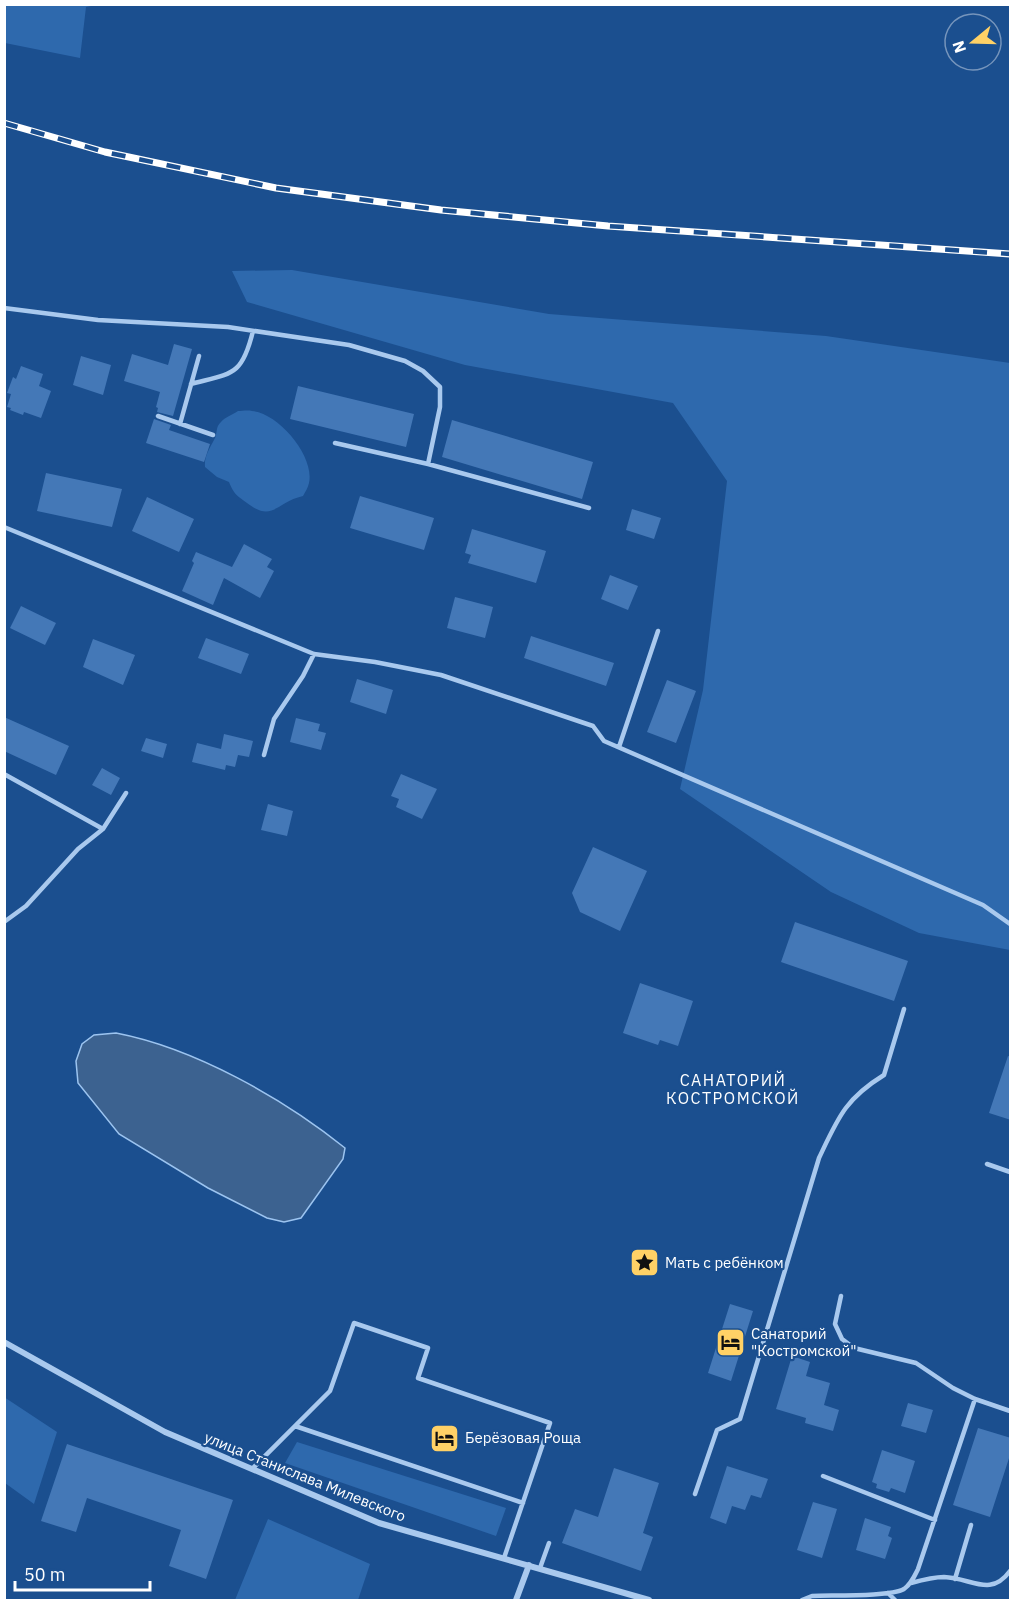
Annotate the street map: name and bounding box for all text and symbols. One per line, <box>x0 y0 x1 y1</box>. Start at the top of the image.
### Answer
north arrow <box>943 12 1003 72</box>
text: N <box>947 38 970 56</box>
district label: САНАТОРИЙ КОСТРОМСКОЙ <box>666 1070 800 1108</box>
place icon: Мать с ребёнком <box>628 1247 660 1279</box>
place label: Мать с ребёнком <box>665 1253 784 1272</box>
place label: Санаторий "Костромской" <box>751 1324 857 1360</box>
hotel icon: Санаторий "Костромской" <box>714 1327 746 1359</box>
hotel icon: Берёзовая Роща <box>428 1422 460 1454</box>
street label: улица Станислава Милевского <box>202 1427 409 1526</box>
place label: Берёзовая Роща <box>465 1428 581 1447</box>
scale bar <box>15 1554 150 1592</box>
text: 50 m <box>24 1563 66 1586</box>

